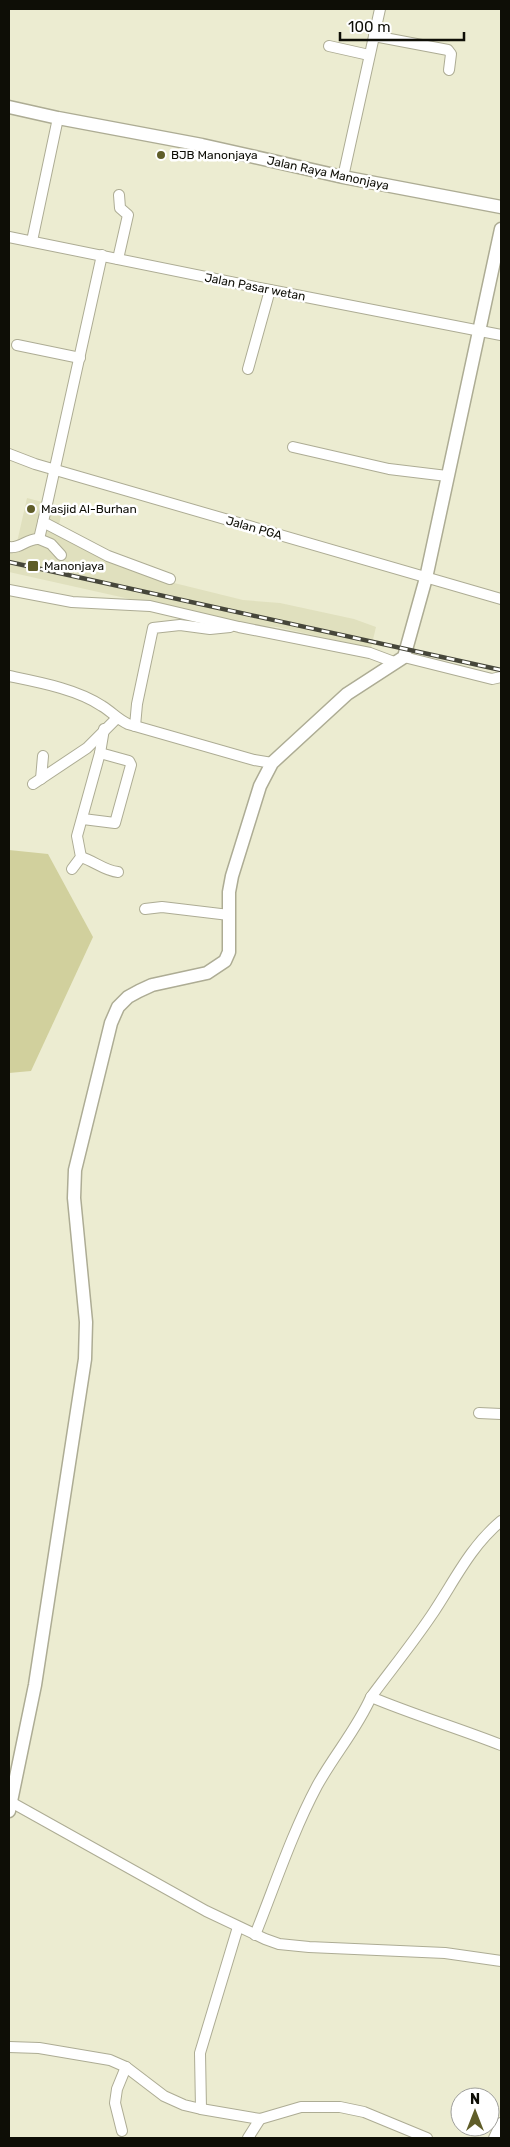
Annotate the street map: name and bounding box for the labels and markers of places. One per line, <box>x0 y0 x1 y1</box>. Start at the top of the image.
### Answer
place label: BJB Manonjaya <box>171 148 258 162</box>
marker: BJB Manonjaya <box>155 149 167 161</box>
place label: Masjid Al-Burhan <box>41 502 137 516</box>
marker: Masjid Al-Burhan <box>25 503 37 515</box>
marker: Manonjaya <box>26 559 40 573</box>
place label: Manonjaya <box>44 559 104 573</box>

